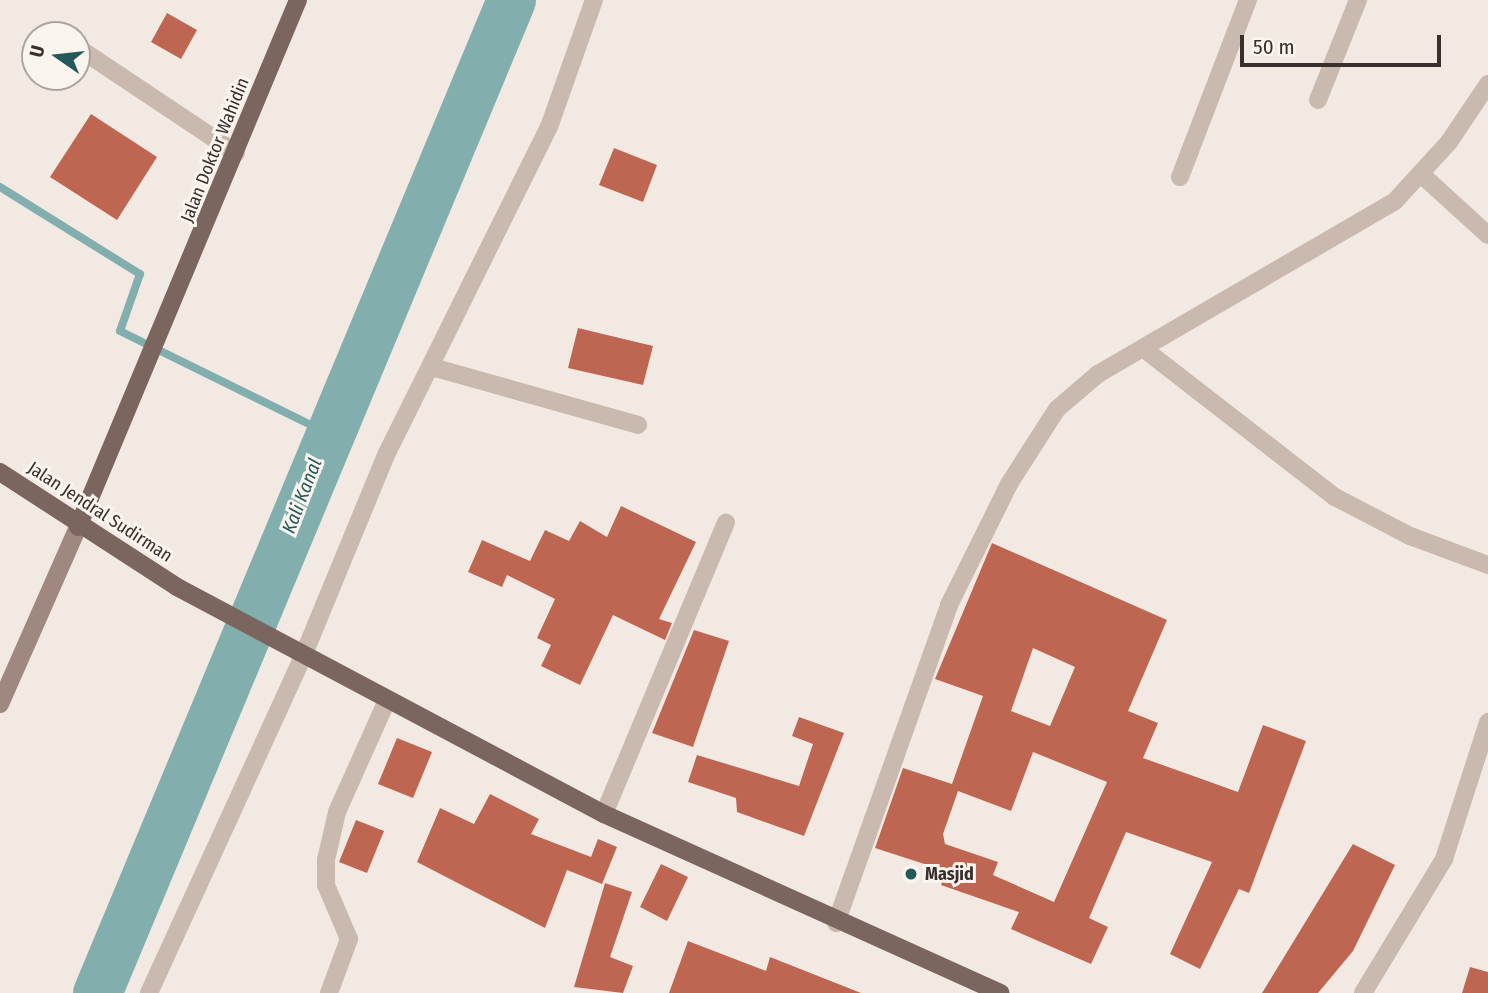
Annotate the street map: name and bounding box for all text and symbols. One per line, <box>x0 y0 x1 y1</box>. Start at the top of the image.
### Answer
north arrow <box>21 21 91 91</box>
scale bar <box>1243 21 1444 65</box>
text: 50 m <box>1253 34 1295 60</box>
text: U <box>25 43 50 59</box>
street label: Jalan Doktor Wahidin <box>176 75 254 225</box>
water label: Kali Kanal <box>277 455 327 537</box>
street label: Jalan Jendral Sudirman <box>24 457 176 567</box>
place label: Masjid <box>925 863 974 885</box>
marker: Masjid <box>903 866 919 882</box>

